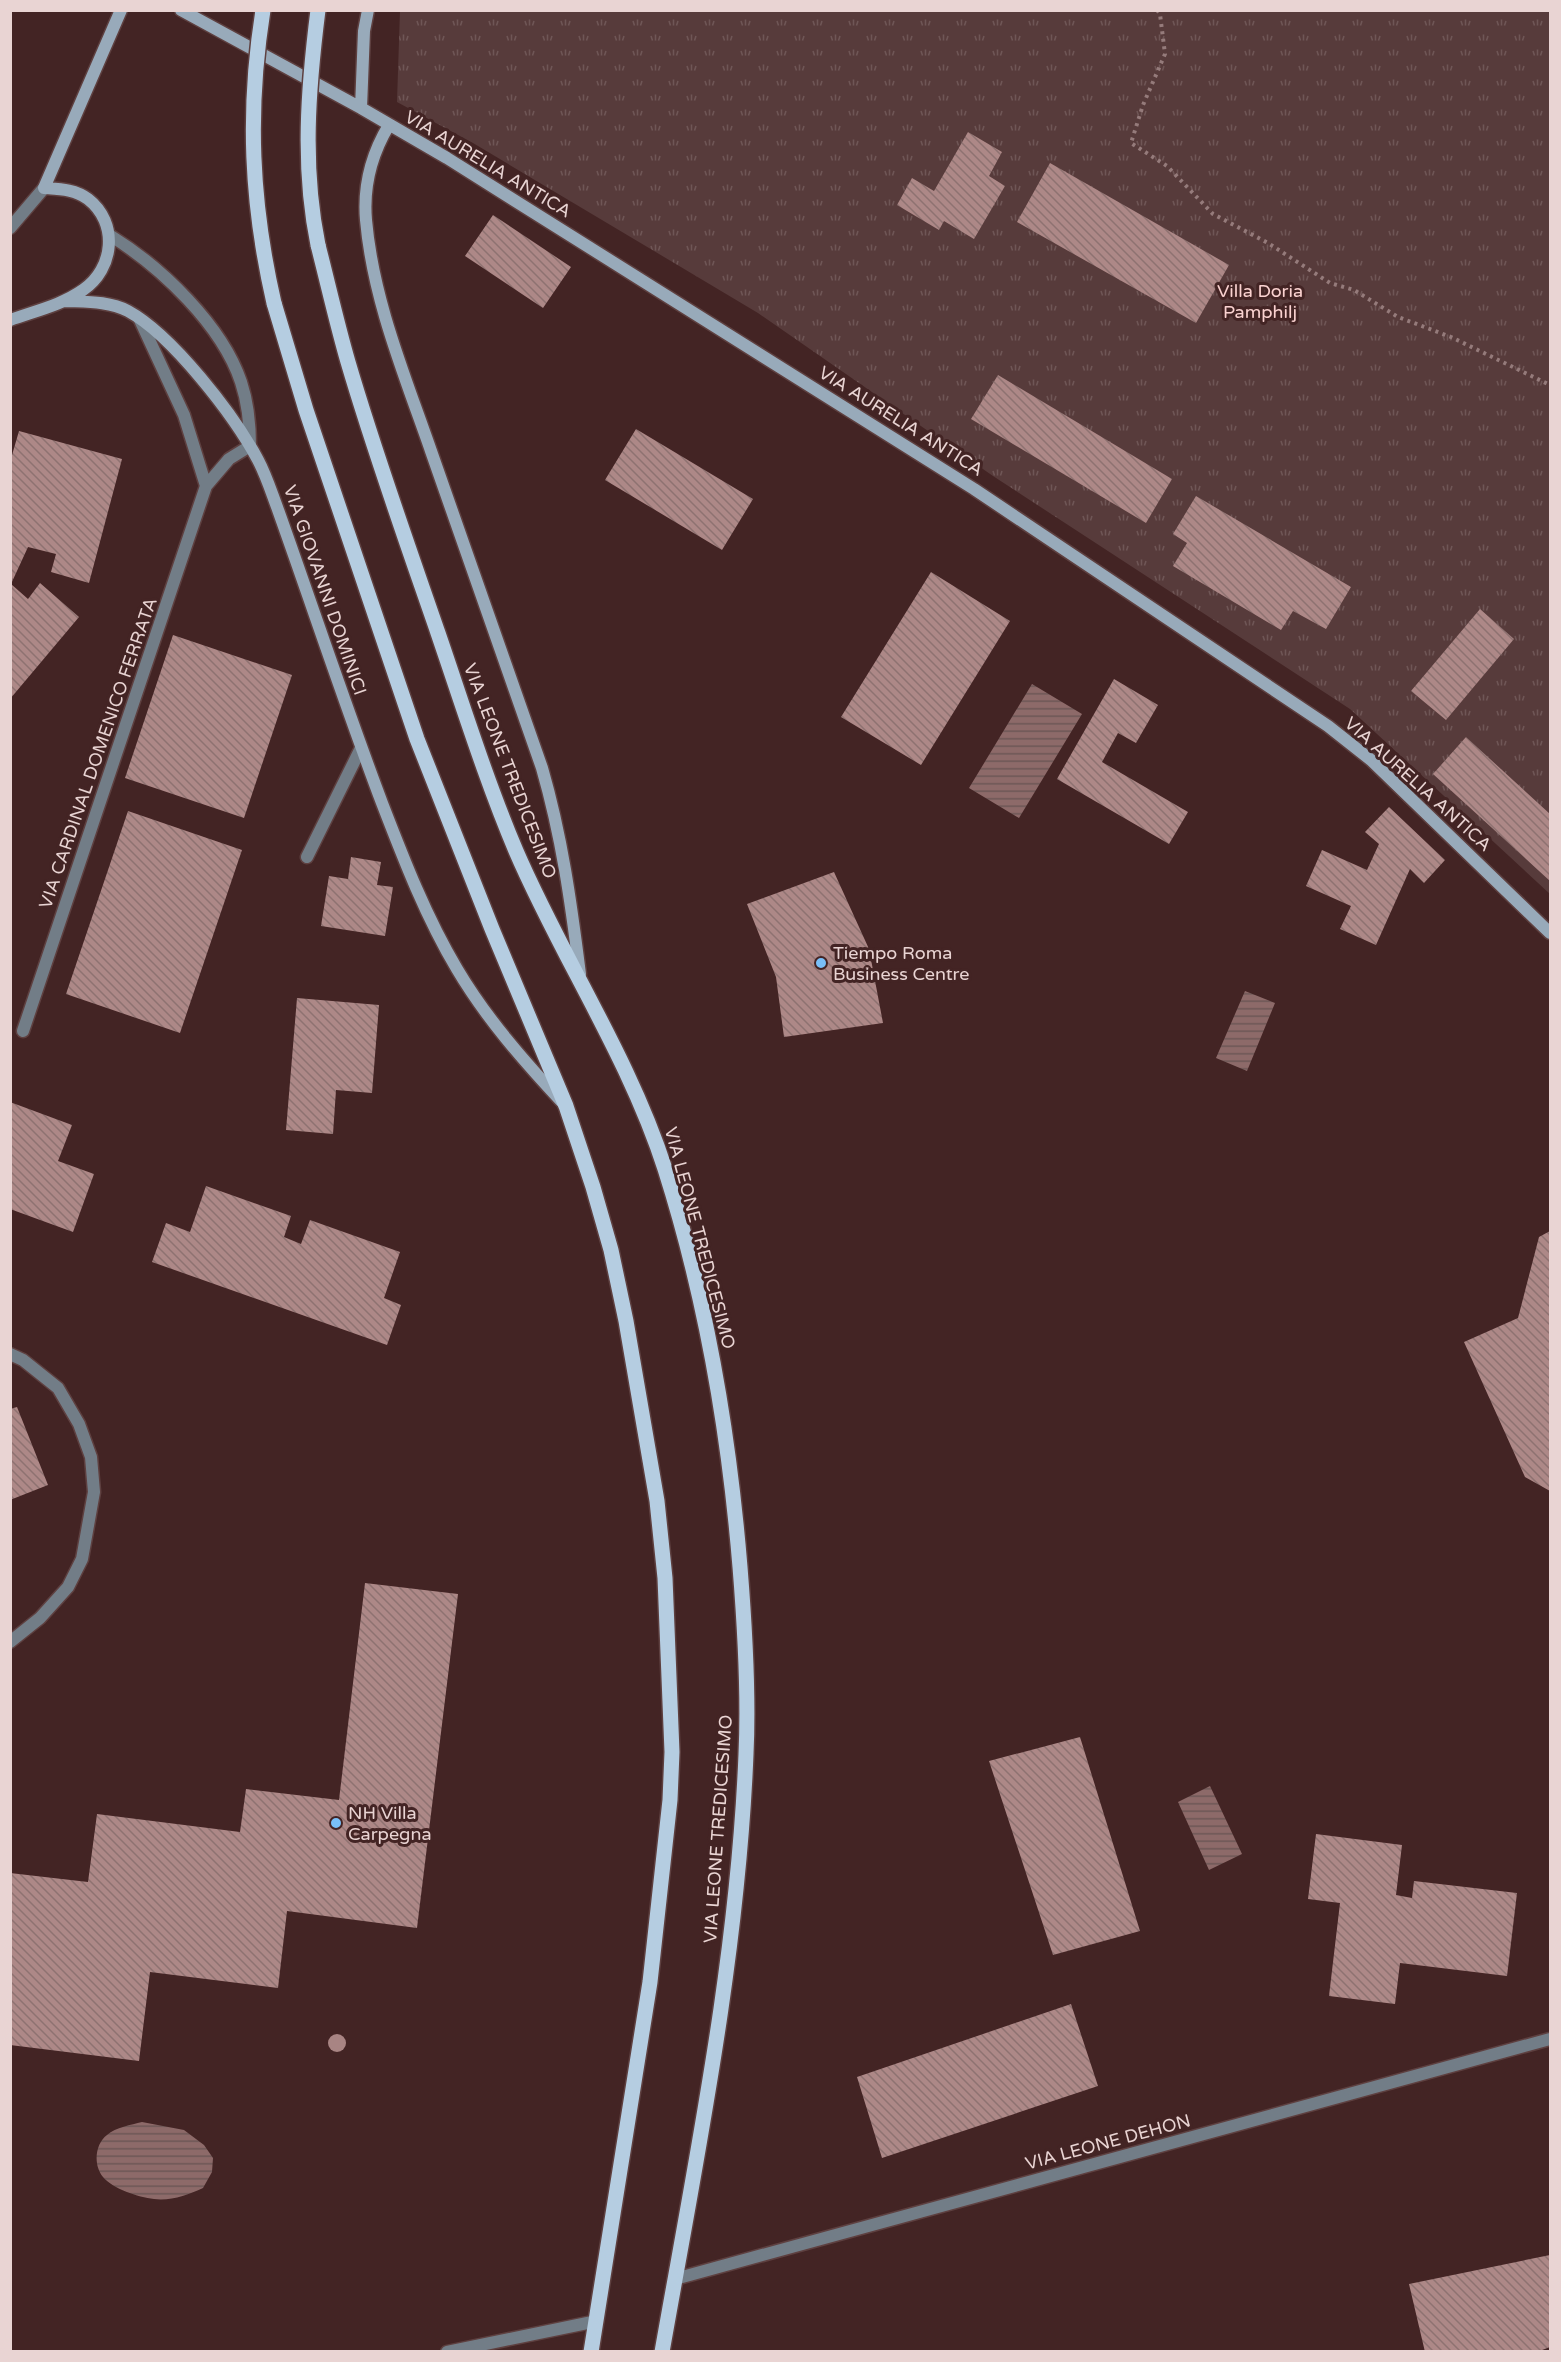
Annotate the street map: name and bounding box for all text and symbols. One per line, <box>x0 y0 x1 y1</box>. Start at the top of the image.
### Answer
street label: VIA AURELIA ANTICA <box>401 106 575 222</box>
park label: Villa Doria Pamphilj <box>1217 280 1303 323</box>
street label: VIA AURELIA ANTICA <box>814 361 988 481</box>
street label: VIA GIOVANNI DOMINICI <box>279 482 371 698</box>
street label: VIA CARDINAL DOMENICO FERRATA <box>34 594 162 912</box>
street label: VIA LEONE TREDICESIMO <box>459 660 561 882</box>
street label: VIA AURELIA ANTICA <box>1340 712 1496 856</box>
place label: Tiempo Roma Business Centre <box>833 942 969 985</box>
marker: Tiempo Roma Business Centre <box>814 956 828 970</box>
street label: VIA LEONE TREDICESIMO <box>660 1125 740 1351</box>
street label: VIA LEONE TREDICESIMO <box>699 1714 737 1944</box>
place label: NH Villa Carpegna <box>348 1802 432 1845</box>
marker: NH Villa Carpegna <box>329 1816 343 1830</box>
street label: VIA LEONE DEHON <box>1023 2109 1193 2175</box>

